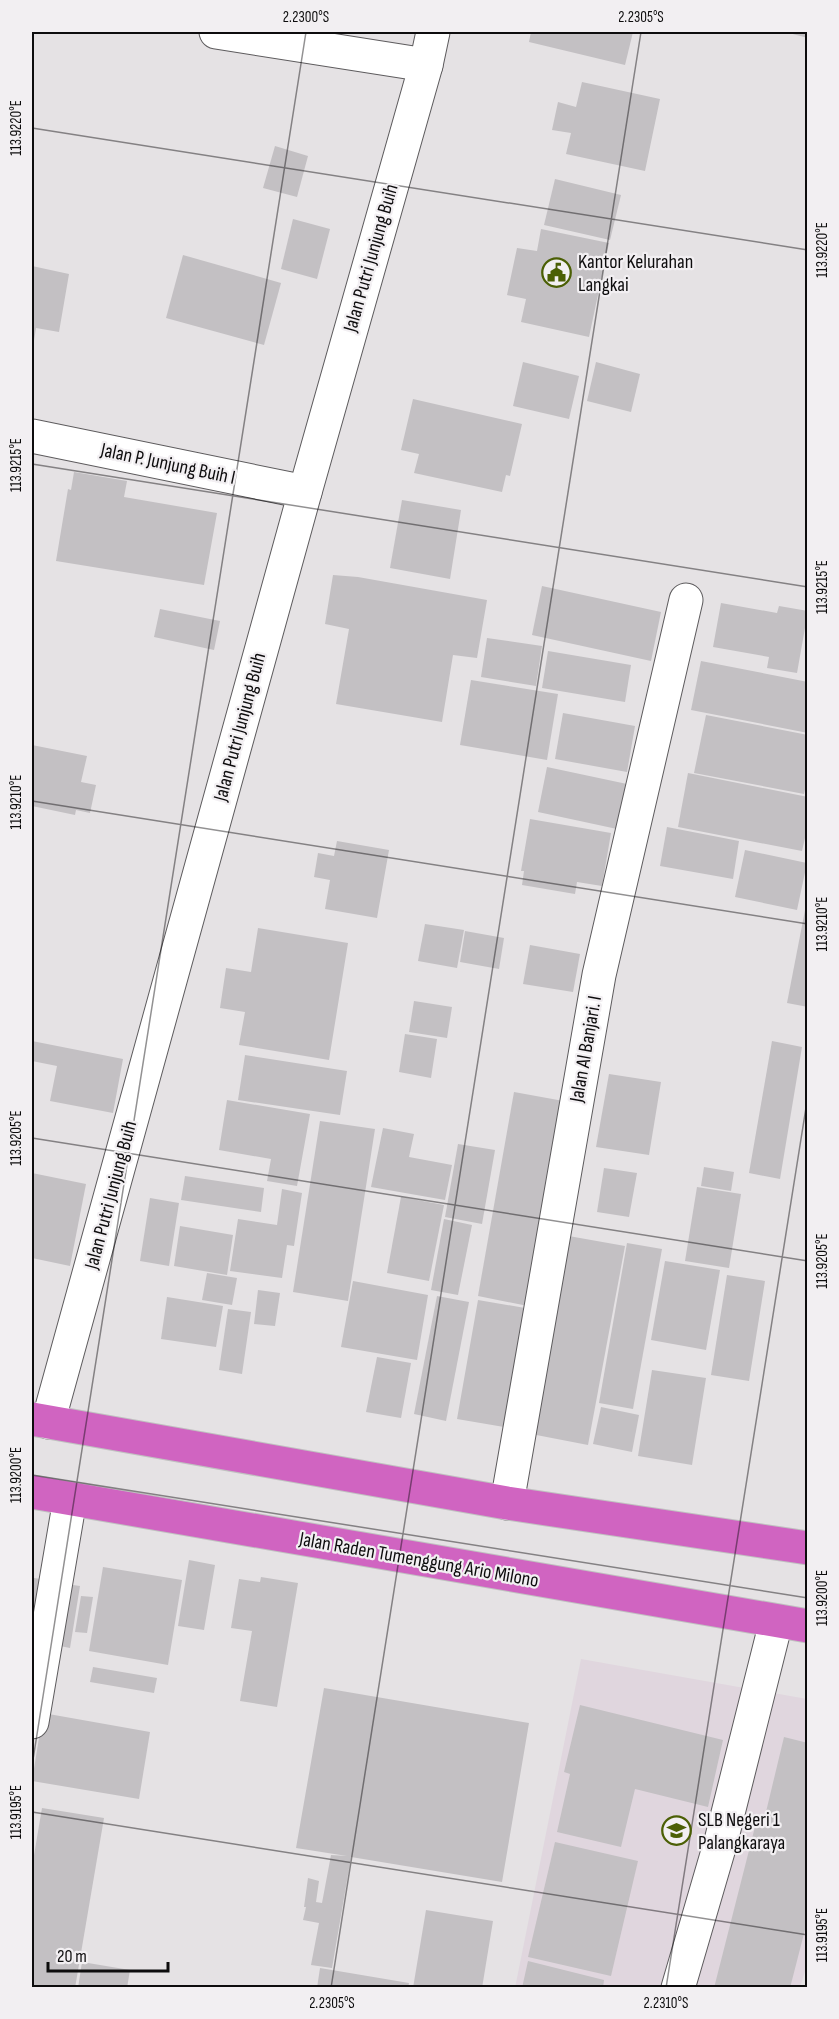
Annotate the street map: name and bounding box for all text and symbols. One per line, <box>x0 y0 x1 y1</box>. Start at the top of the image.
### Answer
text: 2.2300°S <box>283 8 329 27</box>
text: 2.2305°S <box>618 8 664 27</box>
text: 113.9220°E <box>7 100 26 156</box>
street label: Jalan Putri Junjung Buih <box>338 181 404 336</box>
text: 113.9220°E <box>813 222 832 278</box>
place label: Kantor Kelurahan Langkai <box>578 250 693 297</box>
public building icon: Kantor Kelurahan Langkai <box>541 257 573 289</box>
text: 113.9215°E <box>7 438 26 492</box>
street label: Jalan P. Junjung Buih I <box>98 438 238 490</box>
text: 113.9215°E <box>813 560 832 614</box>
street label: Jalan Putri Junjung Buih <box>208 650 271 805</box>
text: 113.9210°E <box>7 775 26 829</box>
text: 113.9210°E <box>813 897 832 951</box>
street label: Jalan Al Banjari. I <box>565 994 607 1105</box>
text: 113.9205°E <box>7 1110 26 1166</box>
street label: Jalan Putri Junjung Buih <box>79 1118 142 1273</box>
text: 113.9205°E <box>813 1233 832 1289</box>
text: 113.9200°E <box>7 1447 26 1503</box>
street label: Jalan Raden Tumenggung Ario Milono <box>296 1527 541 1593</box>
text: 113.9200°E <box>813 1570 832 1626</box>
text: 113.9195°E <box>7 1785 26 1839</box>
place label: SLB Negeri 1 Palangkaraya <box>698 1808 785 1855</box>
school or university icon: SLB Negeri 1 Palangkaraya <box>661 1815 693 1847</box>
text: 113.9195°E <box>813 1908 832 1962</box>
scale bar <box>48 1935 168 1973</box>
text: 20 m <box>57 1946 87 1967</box>
text: 2.2305°S <box>309 1994 355 2013</box>
text: 2.2310°S <box>644 1994 688 2013</box>

